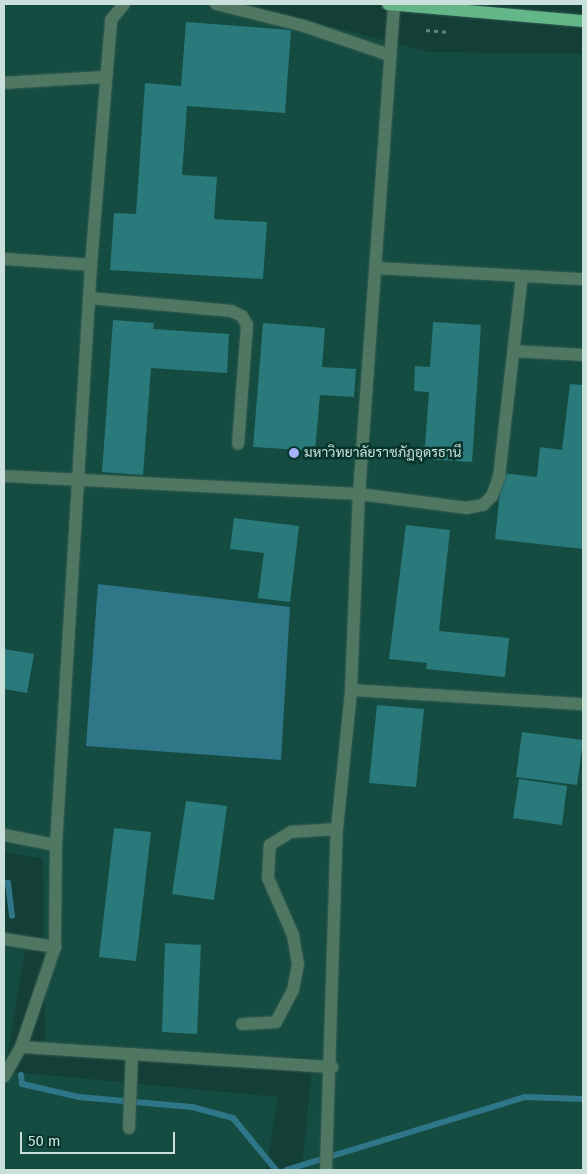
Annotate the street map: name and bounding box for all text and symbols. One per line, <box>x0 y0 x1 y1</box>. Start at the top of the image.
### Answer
place label: มหาวิทยาลัยราชภัฏอุดรธานี <box>304 445 461 461</box>
marker: มหาวิทยาลัยราชภัฏอุดรธานี <box>288 447 300 459</box>
scale bar <box>22 1122 178 1154</box>
text: 50 m <box>28 1132 61 1150</box>

